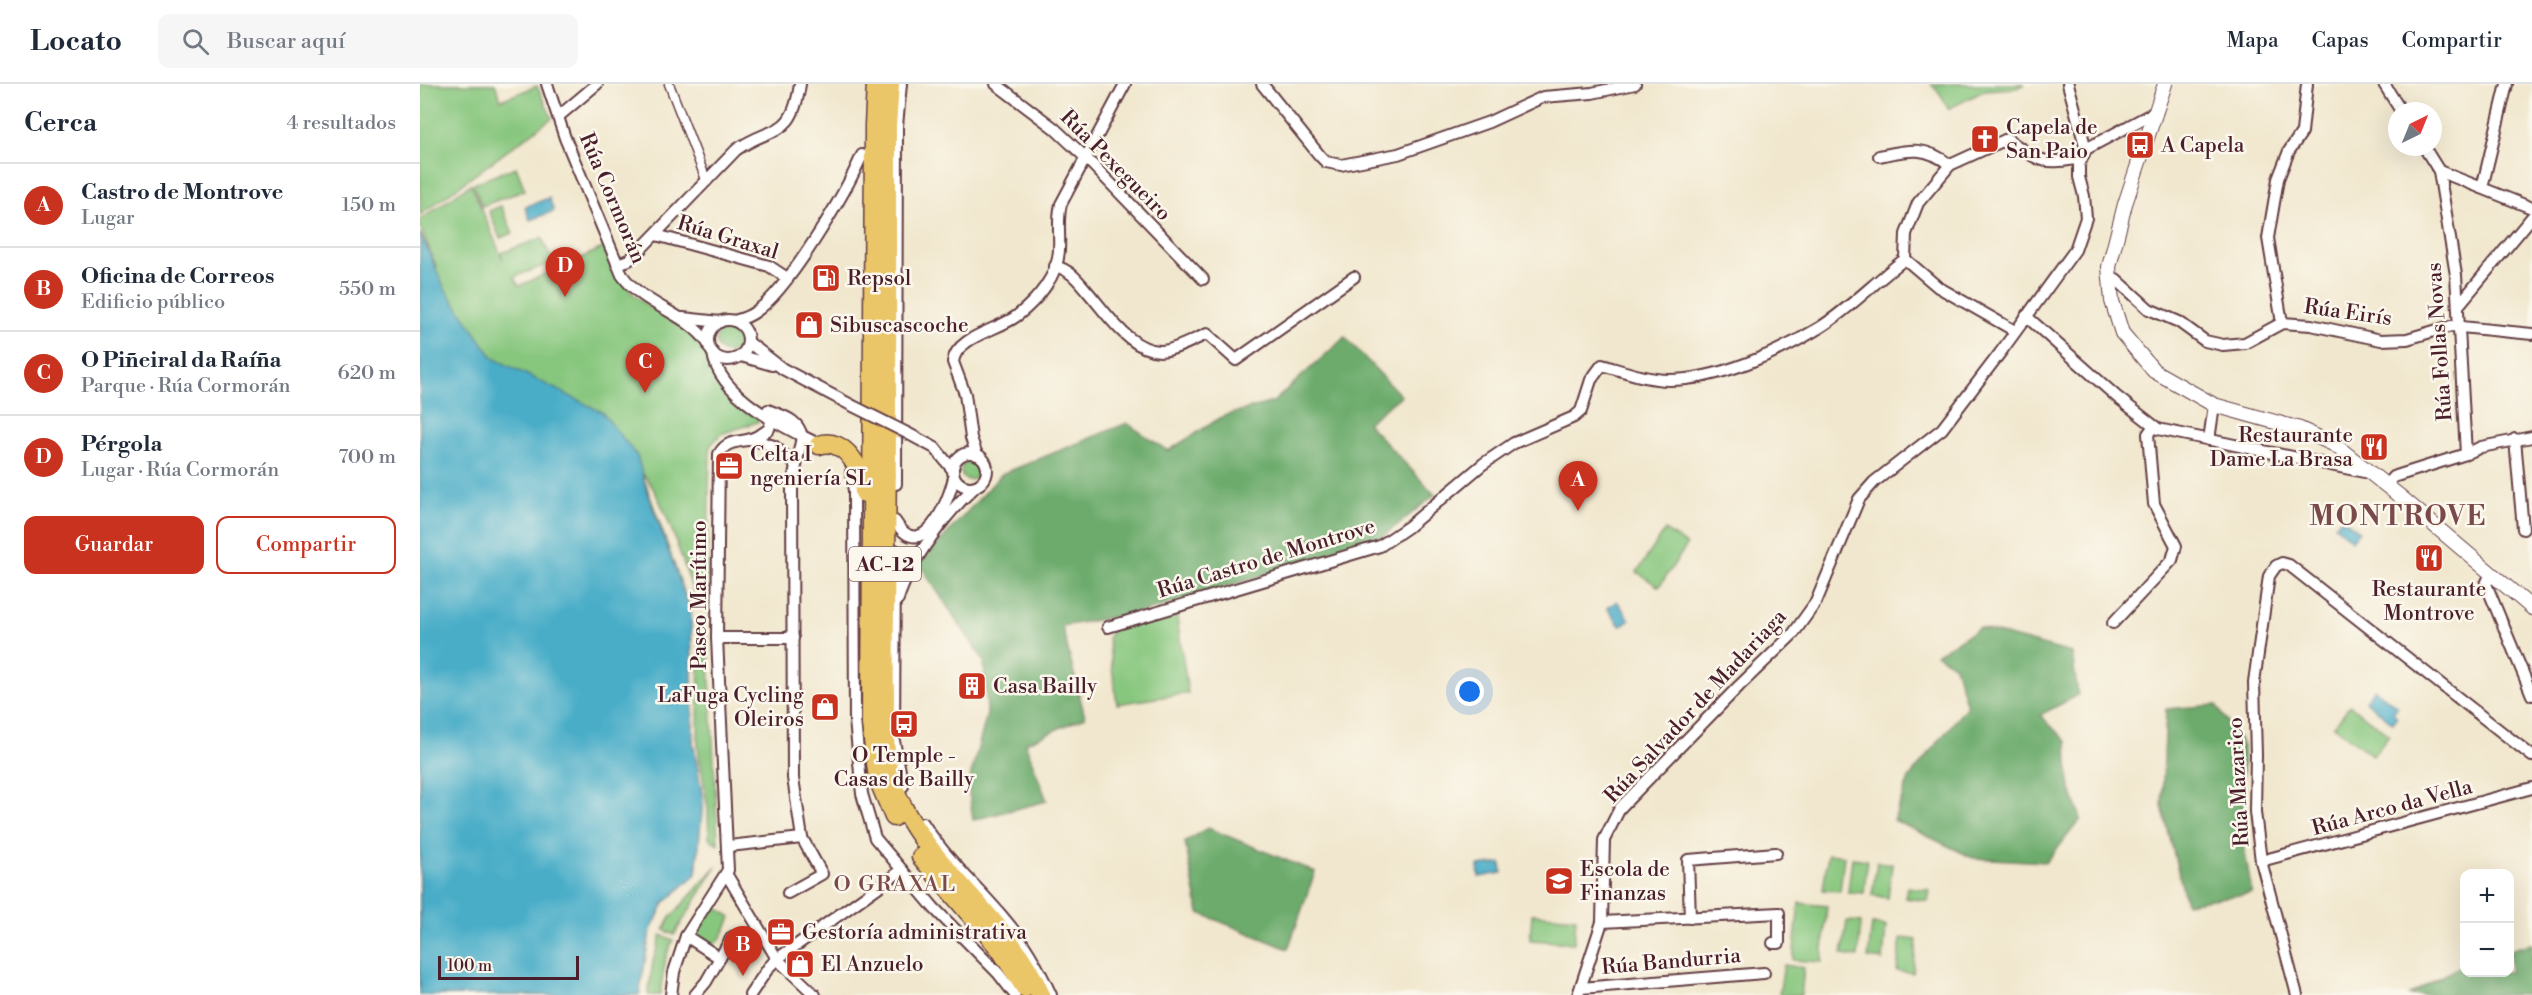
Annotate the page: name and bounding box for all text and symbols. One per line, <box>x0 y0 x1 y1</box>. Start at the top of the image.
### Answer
search box <box>158 14 578 68</box>
text: Locato <box>30 24 122 59</box>
icon: search <box>179 25 212 58</box>
text: Buscar aquí <box>227 28 345 55</box>
text: Mapa <box>2227 28 2279 54</box>
text: Capas <box>2312 28 2369 54</box>
text: Compartir <box>2402 28 2502 54</box>
north arrow <box>2388 102 2442 156</box>
street label: Rúa Pexegueiro <box>1054 105 1176 227</box>
text: Cerca <box>24 107 97 139</box>
text: 4 resultados <box>286 111 396 136</box>
place label: Capela de San Paio <box>2006 115 2098 165</box>
church icon: Capela de San Paio <box>1969 123 2001 155</box>
street label: Rúa Cormorán <box>573 129 651 268</box>
bus stop icon: A Capela <box>2124 129 2156 161</box>
place label: A Capela <box>2160 133 2245 159</box>
text: Castro de Montrove <box>81 179 283 206</box>
text: A <box>36 193 51 218</box>
text: 150 m <box>341 193 396 218</box>
text: Lugar <box>81 206 135 231</box>
street label: Rúa Graxal <box>674 210 781 266</box>
pin: D <box>546 248 584 297</box>
fuel station icon: Repsol <box>810 262 842 294</box>
street label: Rúa Follas Novas <box>2421 262 2459 422</box>
text: Oficina de Correos <box>81 263 274 290</box>
place label: Repsol <box>847 266 911 292</box>
text: B <box>36 277 51 302</box>
text: 550 m <box>339 277 396 302</box>
text: Edificio público <box>81 290 225 315</box>
street label: Rúa Eirís <box>2302 294 2393 332</box>
shop icon: Sibuscascoche <box>793 309 825 341</box>
place label: Sibuscascoche <box>830 313 969 339</box>
pin: C <box>626 344 664 393</box>
text: O Piñeiral da Raíña <box>81 347 281 374</box>
text: C <box>36 361 51 386</box>
text: 620 m <box>338 361 396 386</box>
text: Parque · Rúa Cormorán <box>81 374 291 399</box>
place label: Restaurante Dame La Brasa <box>2210 423 2353 473</box>
text: Pérgola <box>81 431 162 458</box>
restaurant icon: Restaurante Dame La Brasa <box>2358 431 2390 463</box>
place label: Celta I ngeniería SL <box>750 442 871 492</box>
text: D <box>36 445 51 470</box>
text: 700 m <box>338 445 396 470</box>
office icon: Celta I ngeniería SL <box>713 450 745 482</box>
text: Lugar · Rúa Cormorán <box>81 458 279 483</box>
pin: A <box>1558 462 1598 511</box>
district label: MONTROVE <box>2309 500 2487 534</box>
street label: Rúa Castro de Montrove <box>1154 513 1378 604</box>
button: Guardar <box>24 516 204 574</box>
button: Compartir <box>216 516 396 574</box>
street label: Paseo Marítimo <box>687 520 713 670</box>
restaurant icon: Restaurante Montrove <box>2413 542 2445 574</box>
road number: AC-12 <box>849 547 921 581</box>
place label: Restaurante Montrove <box>2372 577 2486 627</box>
street label: Rúa Salvador de Madariaga <box>1599 604 1793 809</box>
building icon: Casa Bailly <box>956 670 988 702</box>
place label: Casa Bailly <box>993 674 1098 700</box>
your location <box>1455 677 1484 706</box>
place label: LaFuga Cycling Oleiros <box>657 683 804 733</box>
shop icon: LaFuga Cycling Oleiros <box>809 691 841 723</box>
bus stop icon: O Temple - Casas de Bailly <box>888 708 920 740</box>
street label: Rúa Mazarico <box>2223 716 2255 848</box>
place label: O Temple - Casas de Bailly <box>834 743 975 793</box>
street label: Rúa Arco da Vella <box>2309 774 2476 842</box>
place label: Escola de Finanzas <box>1580 857 1670 907</box>
school or university icon: Escola de Finanzas <box>1543 865 1575 897</box>
map controls <box>2460 869 2514 977</box>
button: + <box>2460 869 2514 923</box>
district label: O GRAXAL <box>834 871 956 898</box>
office icon: Gestoría administrativa <box>765 916 797 948</box>
place label: Gestoría administrativa <box>802 920 1027 946</box>
button: − <box>2460 923 2514 977</box>
pin: B <box>724 926 762 976</box>
street label: Rúa Bandurria <box>1600 943 1742 981</box>
shop icon: El Anzuelo <box>784 948 816 980</box>
place label: El Anzuelo <box>821 952 924 978</box>
scale bar <box>438 953 579 980</box>
text: 100 m <box>447 956 492 976</box>

